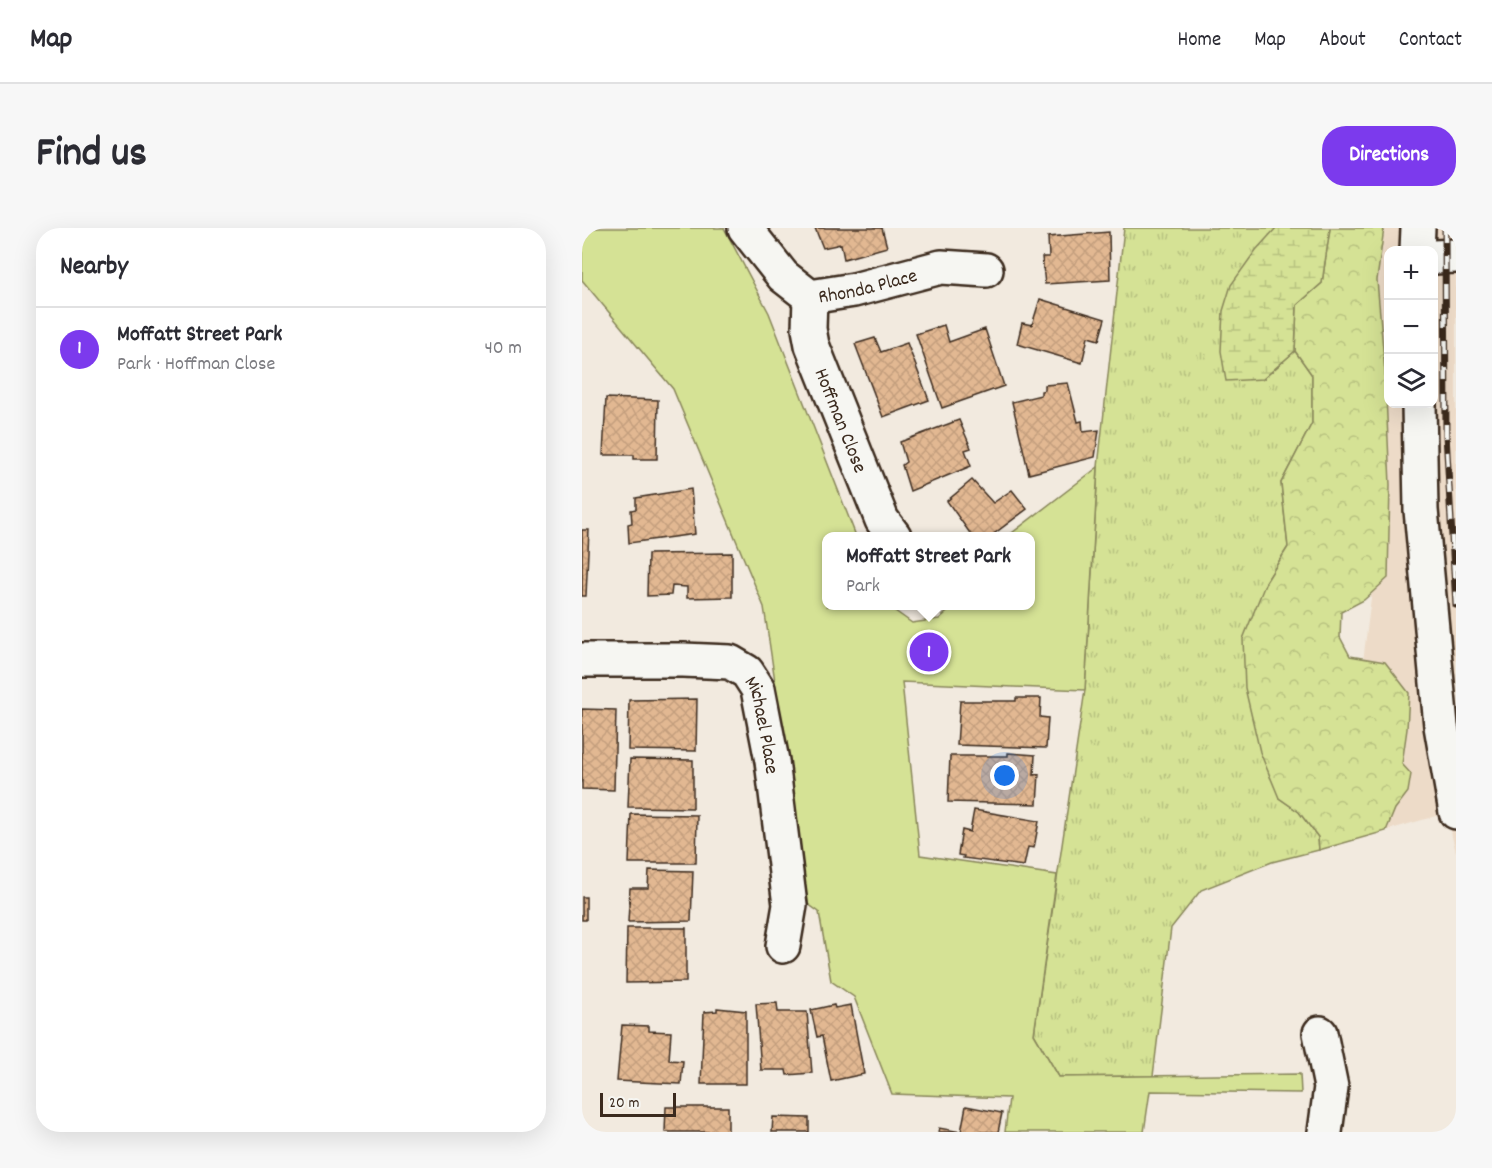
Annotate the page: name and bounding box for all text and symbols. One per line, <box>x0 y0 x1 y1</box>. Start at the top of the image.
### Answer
text: Map <box>30 21 72 61</box>
text: Home <box>1177 26 1221 56</box>
text: Map <box>1254 26 1286 56</box>
text: About <box>1319 26 1366 56</box>
text: Contact <box>1399 26 1462 56</box>
text: Find us <box>36 126 147 186</box>
button: Directions <box>1322 126 1456 186</box>
map controls <box>1384 246 1438 408</box>
button: + <box>1384 246 1438 300</box>
text: Nearby <box>60 249 128 286</box>
street label: Rhonda Place <box>816 263 921 312</box>
button: − <box>1384 300 1438 354</box>
text: Moffatt Street Park <box>117 320 282 351</box>
text: 1 <box>77 335 82 363</box>
text: 40 m <box>484 335 522 363</box>
text: Park · Hoffman Close <box>117 351 275 379</box>
button: layers <box>1384 354 1438 408</box>
street label: Hoffman Close <box>806 365 873 478</box>
popup <box>822 532 1035 610</box>
text: Moffatt Street Park <box>846 542 1011 573</box>
text: Park <box>846 573 880 601</box>
pin: 1 <box>910 630 948 674</box>
street label: Michael Place <box>736 671 785 776</box>
your location <box>990 761 1019 790</box>
scale bar <box>600 1090 676 1118</box>
text: 20 m <box>609 1092 639 1115</box>

